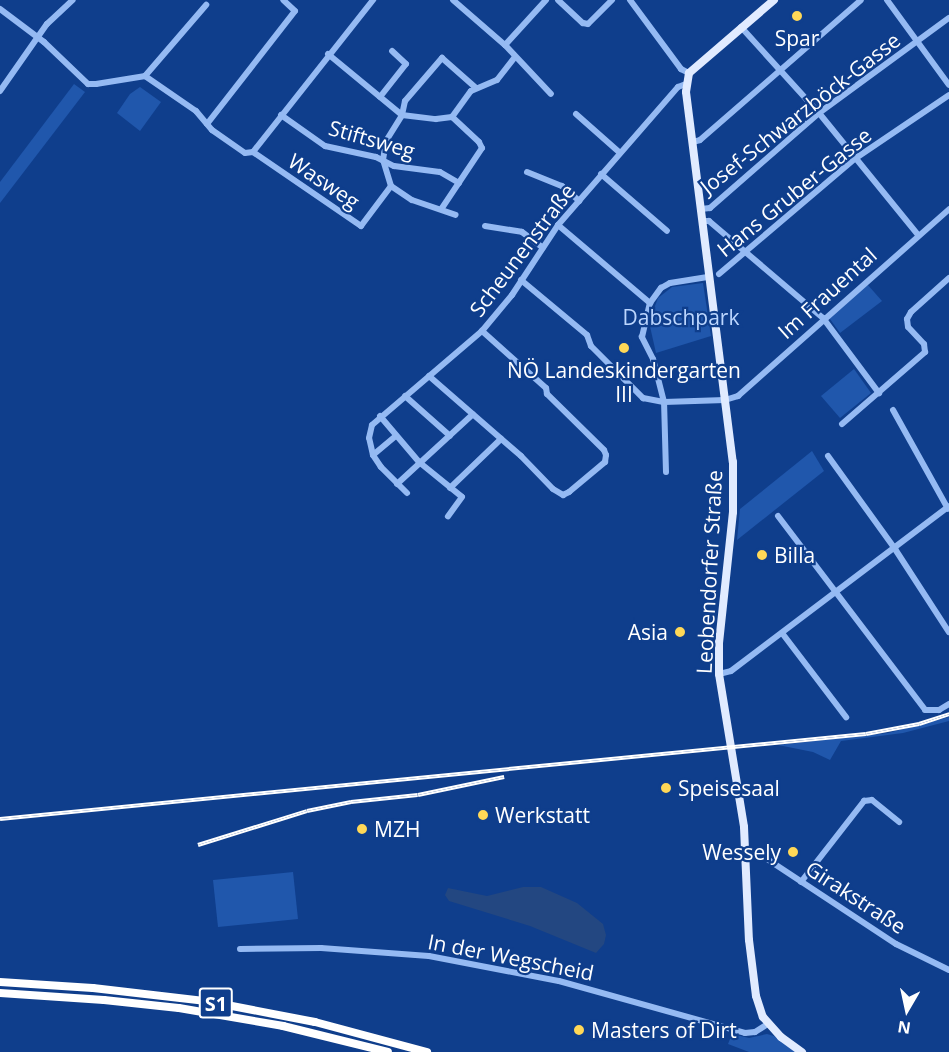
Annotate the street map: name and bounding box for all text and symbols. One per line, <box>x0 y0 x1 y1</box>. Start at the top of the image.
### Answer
marker: Spar <box>790 9 804 23</box>
place label: Spar <box>775 25 819 51</box>
street label: Josef-Schwarzböck-Gasse <box>695 27 905 199</box>
street label: Stiftsweg <box>326 115 418 163</box>
street label: Hans Gruber-Gasse <box>712 122 876 262</box>
street label: Wasweg <box>284 148 364 214</box>
street label: Scheunenstraße <box>464 179 580 321</box>
street label: Im Frauental <box>773 242 881 344</box>
park label: Dabschpark <box>623 304 739 330</box>
marker: NÖ Landeskindergarten III <box>617 341 631 355</box>
place label: NÖ Landeskindergarten III <box>507 357 741 407</box>
street label: Leobendorfer Straße <box>691 469 727 675</box>
place label: Billa <box>774 542 815 568</box>
marker: Billa <box>755 548 769 562</box>
place label: Asia <box>628 619 668 645</box>
marker: Asia <box>673 625 687 639</box>
place label: Speisesaal <box>678 775 780 801</box>
marker: Speisesaal <box>659 781 673 795</box>
place label: Werkstatt <box>495 802 590 828</box>
marker: Werkstatt <box>476 808 490 822</box>
place label: MZH <box>374 816 420 842</box>
marker: MZH <box>355 822 369 836</box>
place label: Wessely <box>702 839 781 865</box>
marker: Wessely <box>786 845 800 859</box>
street label: Girakstraße <box>801 855 911 939</box>
street label: In der Wegscheid <box>426 929 596 985</box>
north arrow <box>877 980 937 1040</box>
road number: S1 <box>198 986 234 1020</box>
text: N <box>896 1016 912 1040</box>
place label: Masters of Dirt <box>591 1017 737 1043</box>
marker: Masters of Dirt <box>572 1023 586 1037</box>

